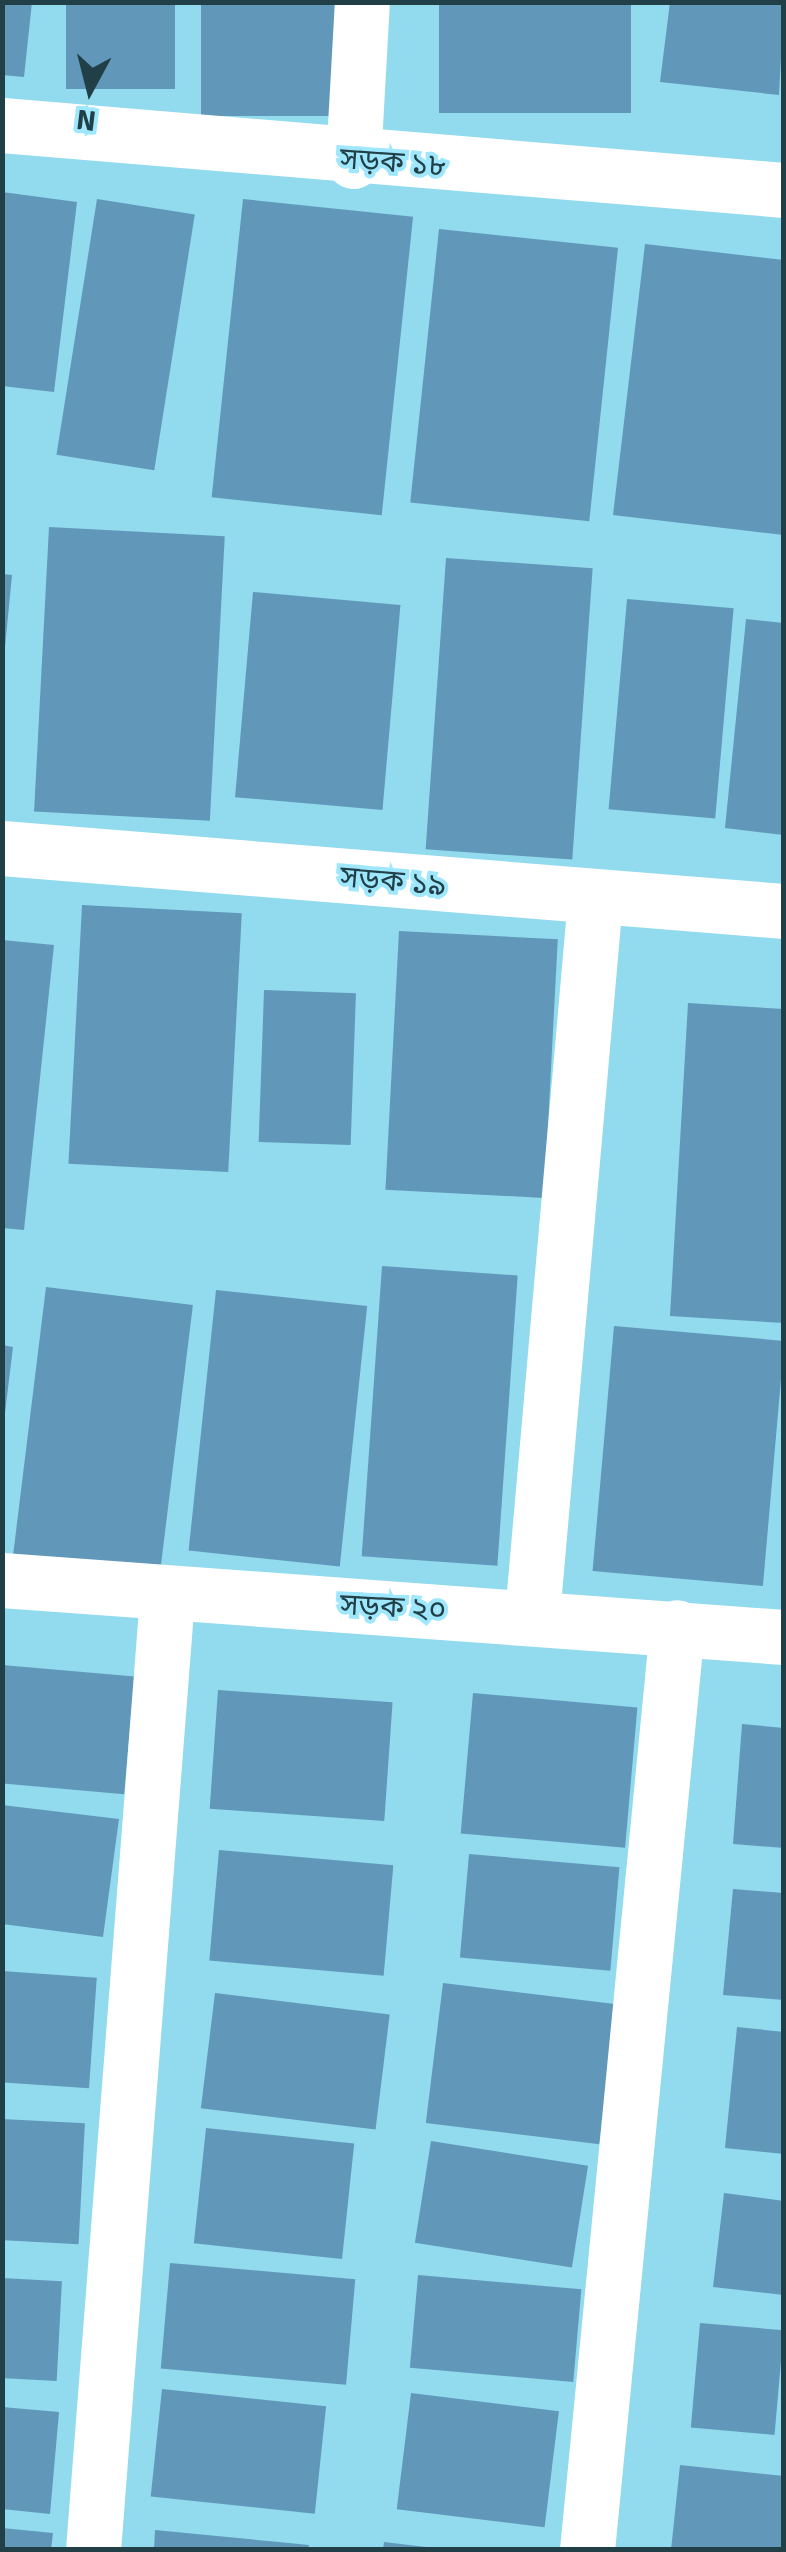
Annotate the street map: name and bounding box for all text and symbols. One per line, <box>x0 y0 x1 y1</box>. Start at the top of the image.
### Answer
north arrow <box>40 40 140 140</box>
text: N <box>75 102 98 138</box>
street label: সড়ক ১৮ <box>339 141 447 185</box>
street label: সড়ক ১৯ <box>338 859 448 905</box>
street label: সড়ক ২০ <box>339 1587 447 1629</box>

